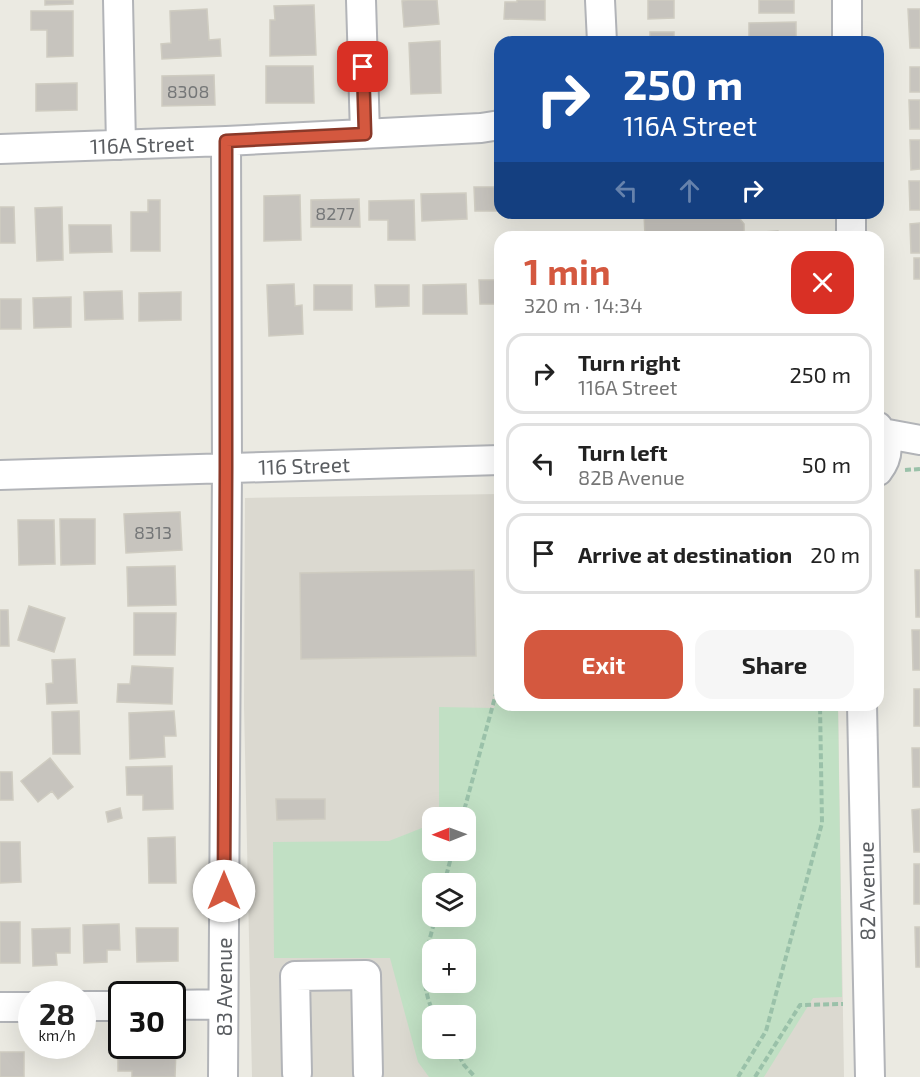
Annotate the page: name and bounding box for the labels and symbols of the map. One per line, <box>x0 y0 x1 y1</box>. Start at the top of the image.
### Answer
pin <box>337 41 388 92</box>
house number: 8308 <box>167 80 209 102</box>
street label: 116A Street <box>89 130 195 158</box>
house number: 8277 <box>315 202 355 224</box>
street label: 116 Street <box>258 451 350 479</box>
house number: 8313 <box>134 521 172 543</box>
north arrow <box>422 807 476 861</box>
street label: 82 Avenue <box>853 841 879 941</box>
position arrow <box>192 859 256 923</box>
street label: 83 Avenue <box>211 938 236 1036</box>
speed limit sign: 30 <box>108 981 186 1059</box>

